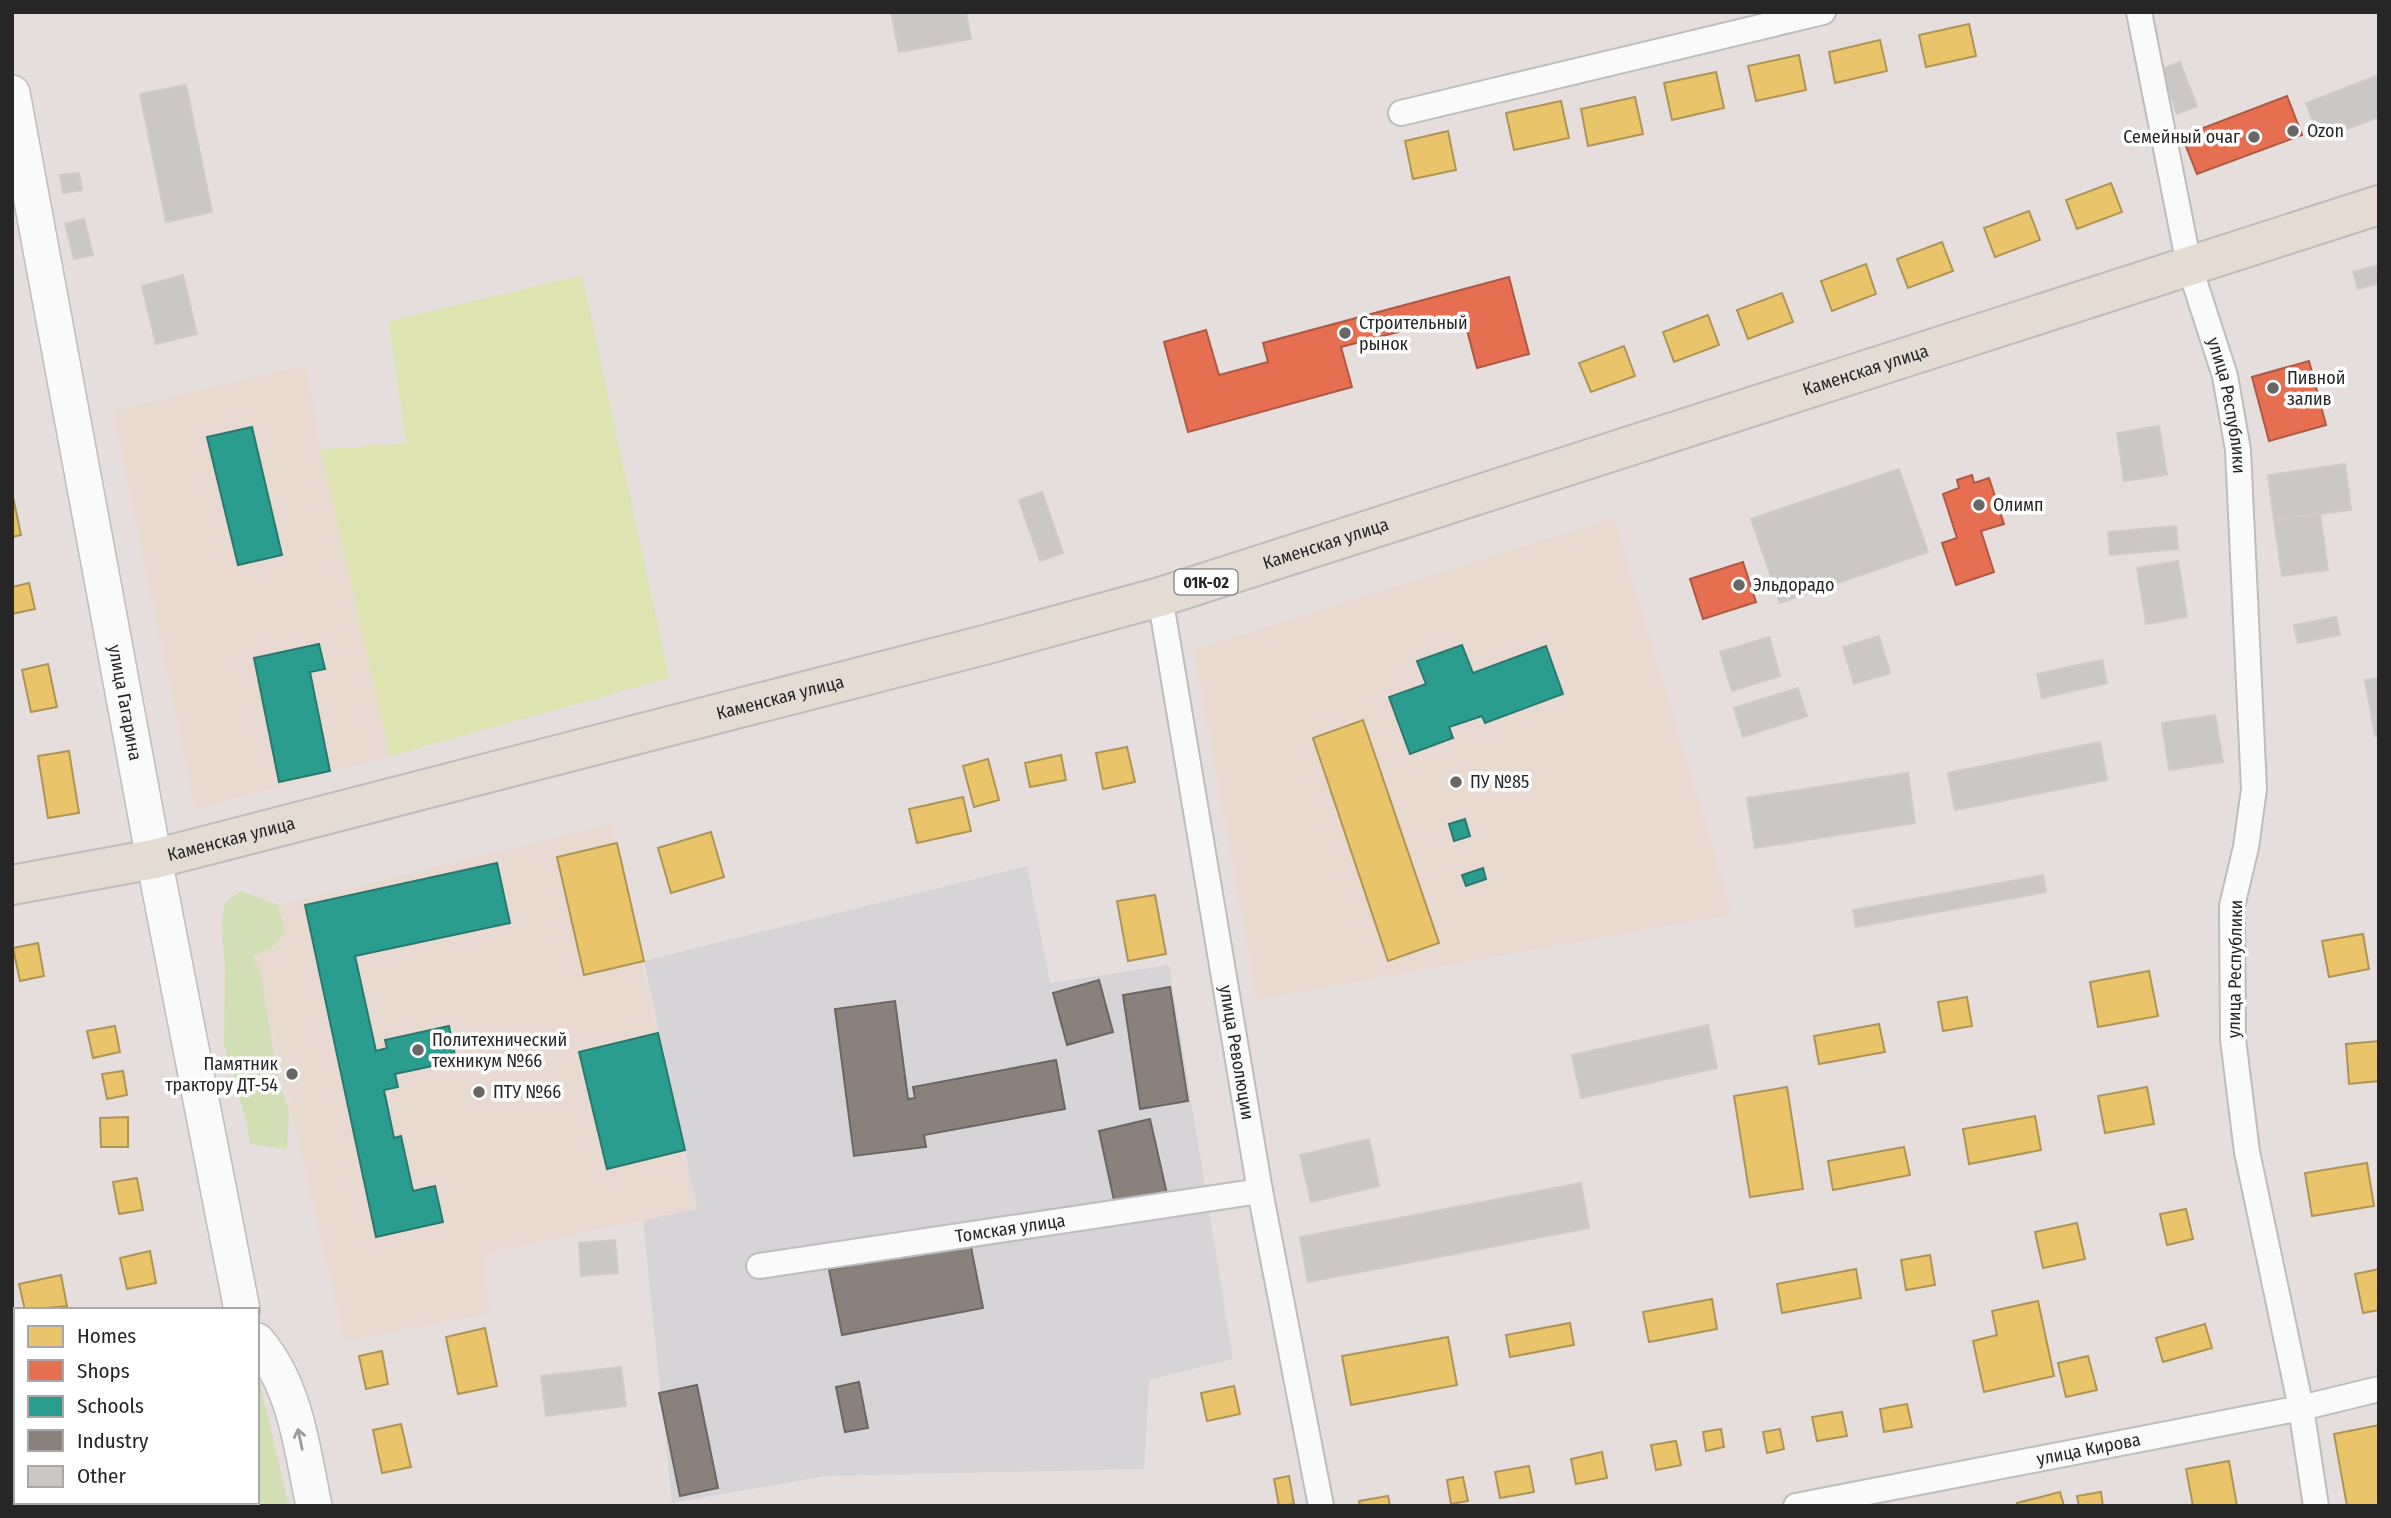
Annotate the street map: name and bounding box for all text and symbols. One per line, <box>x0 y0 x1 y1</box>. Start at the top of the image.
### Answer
place label: Ozon <box>2307 120 2344 142</box>
marker: Ozon <box>2285 123 2301 139</box>
place label: Семейный очаг <box>2123 126 2240 148</box>
marker: Семейный очаг <box>2246 129 2262 145</box>
place label: Строительный рынок <box>1359 312 1468 355</box>
marker: Строительный рынок <box>1337 325 1353 341</box>
street label: улица Республики <box>2202 335 2250 474</box>
street label: Каменская улица <box>1800 340 1931 401</box>
place label: Пивной залив <box>2287 367 2345 410</box>
marker: Пивной залив <box>2265 380 2281 396</box>
place label: Олимп <box>1993 494 2044 516</box>
marker: Олимп <box>1971 497 1987 513</box>
street label: Каменская улица <box>1260 513 1392 574</box>
road number: 01К-02 <box>1174 569 1238 594</box>
place label: Эльдорадо <box>1753 574 1834 596</box>
marker: Эльдорадо <box>1731 577 1747 593</box>
street label: улица Гагарина <box>103 643 147 763</box>
street label: Каменская улица <box>714 671 846 725</box>
place label: ПУ №85 <box>1470 771 1529 793</box>
marker: ПУ №85 <box>1448 774 1464 790</box>
street label: Каменская улица <box>165 812 297 866</box>
street label: улица Республики <box>2223 900 2247 1038</box>
street label: улица Революции <box>1215 984 1259 1122</box>
place label: Политехнический техникум №66 <box>432 1029 567 1072</box>
marker: Политехнический техникум №66 <box>410 1042 426 1058</box>
place label: Памятник трактору ДТ-54 <box>165 1053 279 1096</box>
marker: Памятник трактору ДТ-54 <box>284 1066 300 1082</box>
place label: ПТУ №66 <box>493 1081 561 1103</box>
marker: ПТУ №66 <box>471 1084 487 1100</box>
street label: Томская улица <box>954 1209 1067 1247</box>
legend <box>14 1308 259 1504</box>
text: Homes <box>77 1323 136 1349</box>
text: Shops <box>77 1358 130 1384</box>
text: Schools <box>77 1393 144 1419</box>
text: Industry <box>77 1428 149 1454</box>
one-way arrow <box>292 1428 306 1451</box>
street label: улица Кирова <box>2035 1428 2143 1470</box>
text: Other <box>77 1463 126 1489</box>

